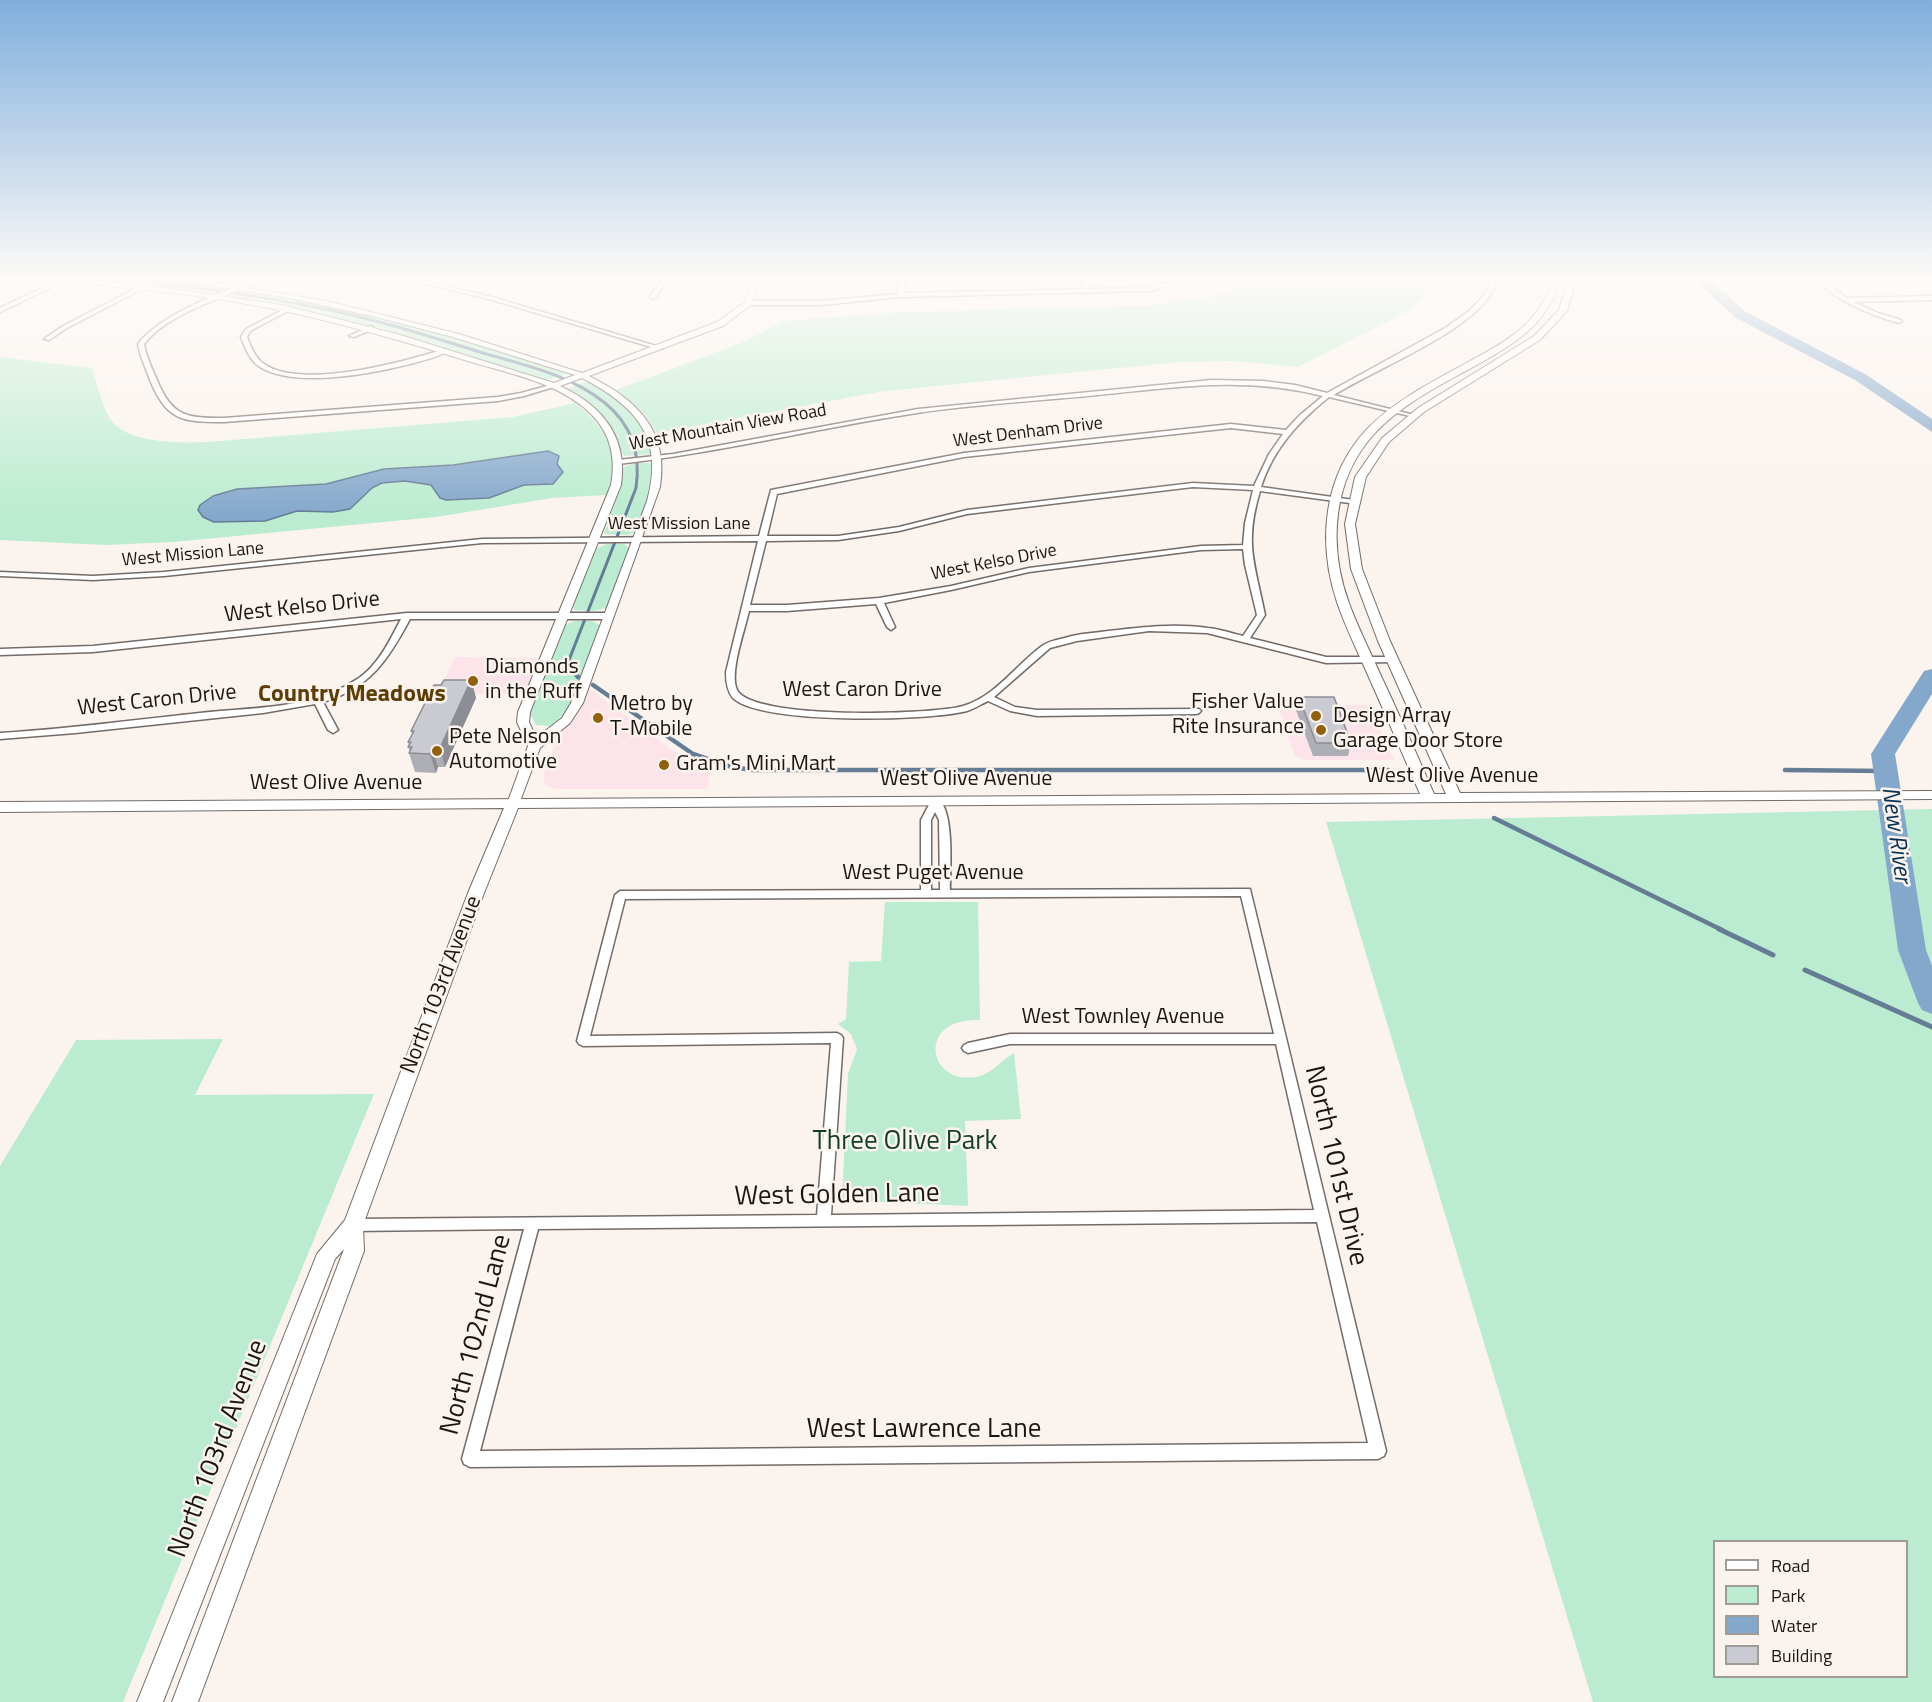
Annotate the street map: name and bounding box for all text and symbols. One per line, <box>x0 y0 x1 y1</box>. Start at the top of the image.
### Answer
street label: West Mountain View Road <box>628 400 828 456</box>
street label: West Denham Drive <box>952 413 1104 453</box>
street label: West Mission Lane <box>608 514 750 536</box>
street label: West Mission Lane <box>121 538 265 572</box>
street label: West Kelso Drive <box>929 540 1059 586</box>
street label: West Kelso Drive <box>223 587 381 629</box>
place label: Diamonds in the Ruff <box>485 655 582 706</box>
marker: Diamonds in the Ruff <box>466 674 480 688</box>
street label: West Caron Drive <box>782 678 942 704</box>
street label: West Caron Drive <box>76 680 238 722</box>
district label: Country Meadows <box>258 681 446 709</box>
place label: Fisher Value Rite Insurance <box>1172 690 1304 742</box>
place label: Metro by T-Mobile <box>610 692 693 744</box>
place label: Design Array Garage Door Store <box>1333 704 1503 756</box>
marker: Fisher Value Rite Insurance <box>1309 709 1323 723</box>
marker: Metro by T-Mobile <box>591 711 605 725</box>
marker: Design Array Garage Door Store <box>1314 723 1328 737</box>
place label: Pete Nelson Automotive <box>449 725 561 776</box>
marker: Pete Nelson Automotive <box>430 744 444 758</box>
place label: Gram's Mini Mart <box>676 752 835 778</box>
marker: Gram's Mini Mart <box>657 758 671 772</box>
street label: West Olive Avenue <box>1366 764 1538 790</box>
street label: West Olive Avenue <box>880 767 1052 793</box>
street label: West Olive Avenue <box>250 771 422 797</box>
water label: New River <box>1874 785 1916 885</box>
street label: West Puget Avenue <box>842 861 1024 887</box>
street label: North 103rd Avenue <box>396 893 488 1077</box>
street label: West Townley Avenue <box>1022 1005 1224 1031</box>
street label: North 101st Drive <box>1296 1063 1374 1269</box>
park label: Three Olive Park <box>813 1126 997 1158</box>
street label: West Golden Lane <box>734 1178 940 1214</box>
street label: North 102nd Lane <box>435 1231 519 1439</box>
street label: North 103rd Avenue <box>163 1336 275 1562</box>
street label: West Lawrence Lane <box>806 1414 1042 1446</box>
legend <box>1713 1540 1908 1678</box>
text: Road <box>1771 1552 1810 1579</box>
text: Park <box>1771 1582 1805 1609</box>
text: Water <box>1771 1612 1817 1639</box>
text: Building <box>1771 1642 1832 1669</box>

